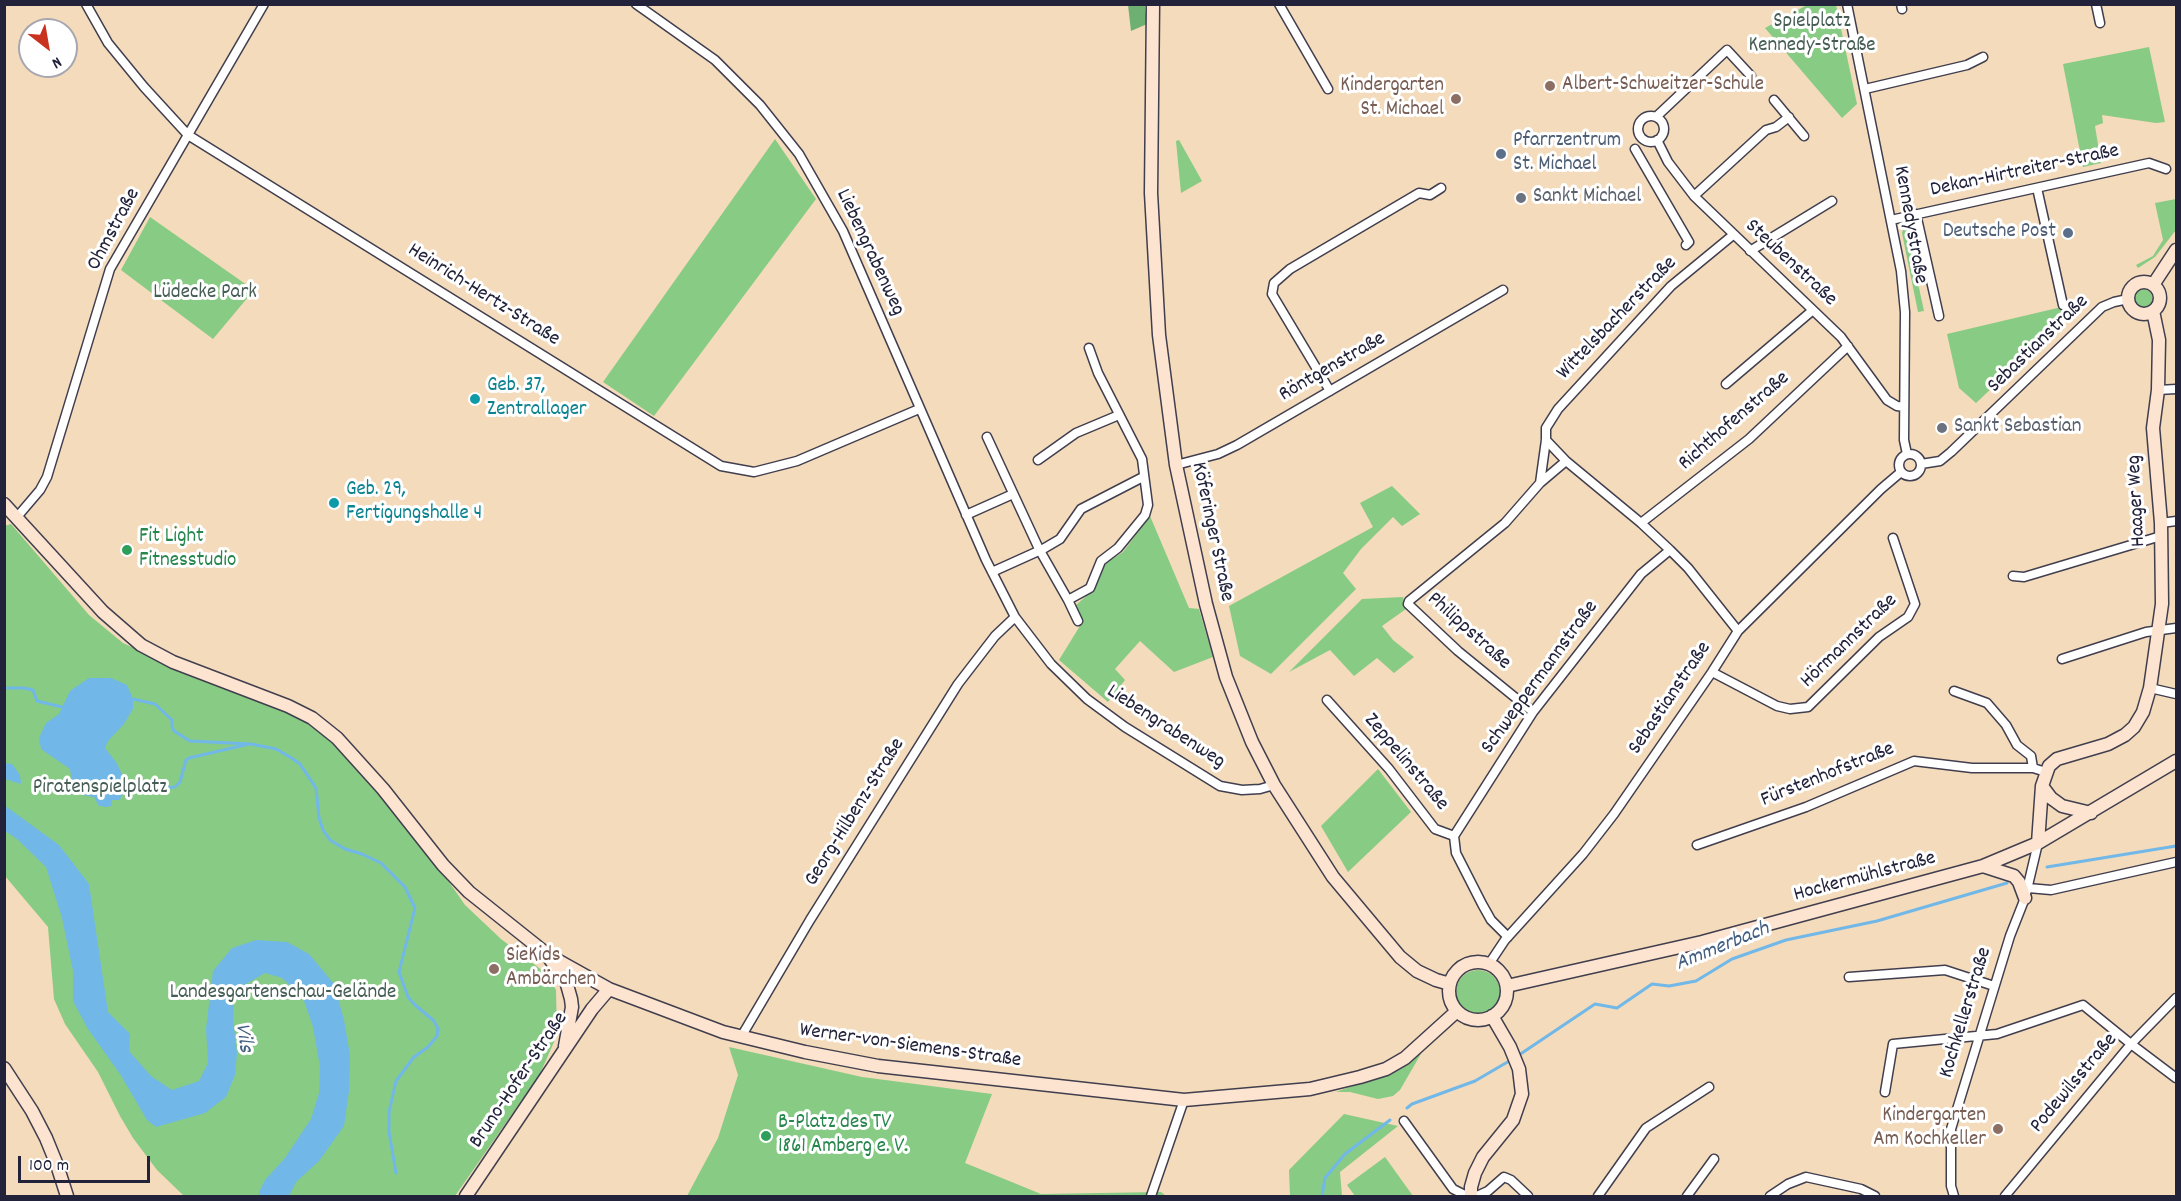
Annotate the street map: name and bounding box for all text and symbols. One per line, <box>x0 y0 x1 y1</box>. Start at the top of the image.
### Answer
park label: Spielplatz Kennedy-Straße <box>1749 10 1875 60</box>
north arrow <box>18 18 78 78</box>
text: N <box>47 50 66 74</box>
place label: Albert-Schweitzer-Schule <box>1562 73 1764 99</box>
place label: Kindergarten St. Michael <box>1340 74 1444 124</box>
marker: Albert-Schweitzer-Schule <box>1543 79 1557 93</box>
marker: Kindergarten St. Michael <box>1449 92 1463 106</box>
place label: Pfarrzentrum St. Michael <box>1513 129 1621 179</box>
street label: Dekan-Hirtreiter-Straße <box>1928 140 2122 204</box>
marker: Pfarrzentrum St. Michael <box>1494 147 1508 161</box>
street label: Kennedystraße <box>1886 164 1932 286</box>
street label: Ohmstraße <box>83 185 147 275</box>
place label: Sankt Michael <box>1533 185 1641 211</box>
street label: Liebengrabenweg <box>829 186 909 320</box>
marker: Sankt Michael <box>1514 191 1528 205</box>
street label: Steubenstraße <box>1739 215 1841 313</box>
place label: Deutsche Post <box>1943 220 2056 246</box>
marker: Deutsche Post <box>2061 226 2075 240</box>
street label: Heinrich-Hertz-Straße <box>402 239 564 353</box>
street label: Wittelsbacherstraße <box>1553 252 1683 386</box>
park label: Lüdecke Park <box>153 281 257 307</box>
street label: Sebastianstraße <box>1983 290 2095 400</box>
street label: Röntgenstraße <box>1275 327 1391 409</box>
street label: Richthofenstraße <box>1674 367 1796 477</box>
place label: Geb. 37, Zentrallager <box>487 374 587 424</box>
marker: Geb. 37, Zentrallager <box>468 392 482 406</box>
place label: Sankt Sebastian <box>1954 415 2081 441</box>
marker: Sankt Sebastian <box>1935 421 1949 435</box>
street label: Haager Weg <box>2123 454 2153 548</box>
street label: Köferinger Straße <box>1184 460 1238 604</box>
place label: Geb. 29, Fertigungshalle 4 <box>346 478 482 528</box>
marker: Geb. 29, Fertigungshalle 4 <box>327 496 341 510</box>
place label: Fit Light Fitnesstudio <box>139 525 236 575</box>
marker: Fit Light Fitnesstudio <box>120 543 134 557</box>
street label: Philippstraße <box>1421 588 1515 676</box>
street label: Hörmannstraße <box>1796 590 1904 694</box>
street label: Schweppermannstraße <box>1477 596 1605 760</box>
street label: Sebastianstraße <box>1624 638 1718 760</box>
street label: Liebengrabenweg <box>1101 680 1229 776</box>
street label: Zeppelinstraße <box>1357 709 1453 817</box>
street label: Georg-Hilbenz-Straße <box>800 734 912 892</box>
street label: Fürstenhofstraße <box>1758 738 1898 814</box>
park label: Piratenspielplatz <box>33 776 167 802</box>
street label: Hockermühlstraße <box>1791 847 1939 909</box>
water label: Ammerbach <box>1672 917 1774 979</box>
place label: SieKids Ambärchen <box>506 944 596 994</box>
street label: Kochkellerstraße <box>1935 945 1999 1081</box>
marker: SieKids Ambärchen <box>487 962 501 976</box>
park label: Landesgartenschau-Gelände <box>170 981 396 1007</box>
street label: Bruno-Hofer-Straße <box>465 1008 575 1154</box>
street label: Werner-von-Siemens-Straße <box>798 1019 1022 1075</box>
water label: Vils <box>227 1022 257 1054</box>
street label: Podewilsstraße <box>2026 1029 2124 1139</box>
place label: Kindergarten Am Kochkeller <box>1873 1104 1986 1154</box>
place label: B-Platz des TV 1861 Amberg e. V. <box>778 1111 908 1161</box>
marker: Kindergarten Am Kochkeller <box>1991 1122 2005 1136</box>
marker: B-Platz des TV 1861 Amberg e. V. <box>759 1129 773 1143</box>
scale bar <box>21 1144 153 1182</box>
text: 100 m <box>29 1154 69 1179</box>

